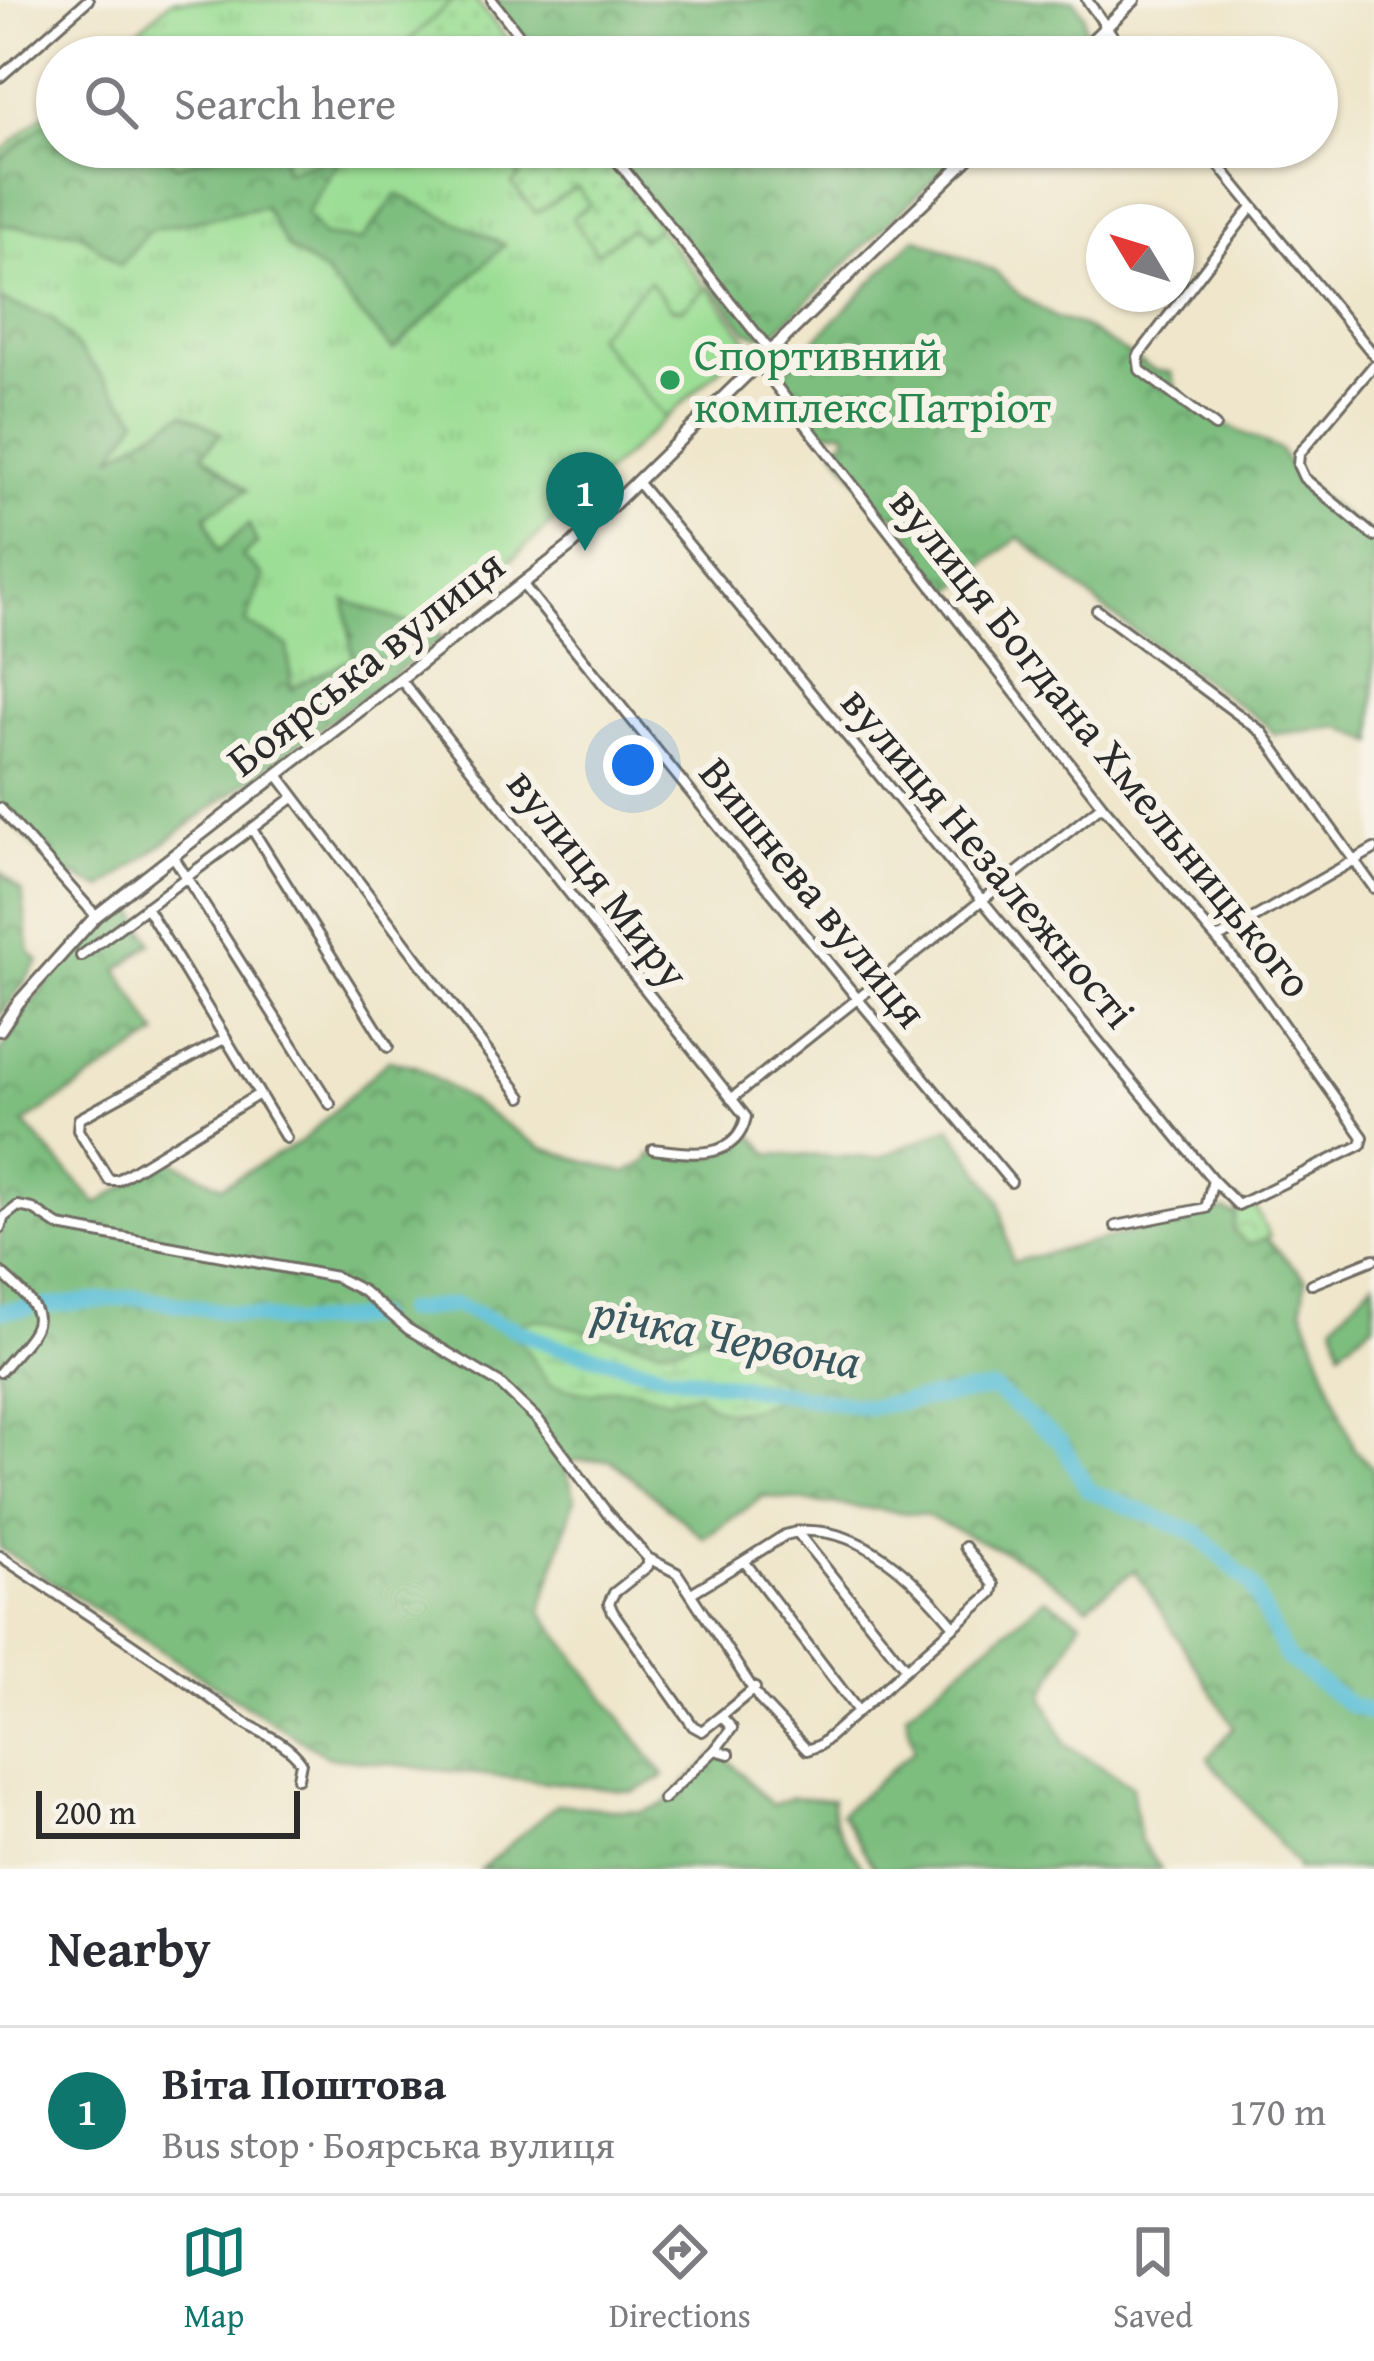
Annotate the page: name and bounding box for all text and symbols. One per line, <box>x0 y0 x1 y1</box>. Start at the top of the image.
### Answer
search box <box>36 36 1338 168</box>
icon: search <box>78 69 144 135</box>
text: Search here <box>174 70 396 135</box>
north arrow <box>1086 204 1194 312</box>
place label: Спортивний комплекс Патріот <box>694 321 1051 438</box>
marker: Спортивний комплекс Патріот <box>657 367 683 393</box>
pin: 1 <box>546 452 624 551</box>
street label: вулиця Богдана Хмельницького <box>875 472 1329 1011</box>
street label: Боярська вулиця <box>212 532 517 791</box>
street label: вулиця Незалежності <box>827 672 1152 1042</box>
your location <box>603 735 663 795</box>
street label: Вишнева вулиця <box>685 742 944 1041</box>
street label: вулиця Миру <box>493 754 706 1002</box>
water label: річка Червона <box>586 1275 867 1396</box>
scale bar <box>36 1785 300 1838</box>
text: 200 m <box>54 1788 136 1836</box>
text: Nearby <box>48 1910 211 1985</box>
text: Віта Поштова <box>162 2050 446 2115</box>
text: 1 <box>77 2082 97 2139</box>
text: 170 m <box>1229 2082 1326 2139</box>
text: Bus stop · Боярська вулиця <box>162 2115 615 2172</box>
tab: Map <box>181 2219 247 2339</box>
tab: Directions <box>609 2219 751 2339</box>
tab: Saved <box>1113 2219 1193 2339</box>

